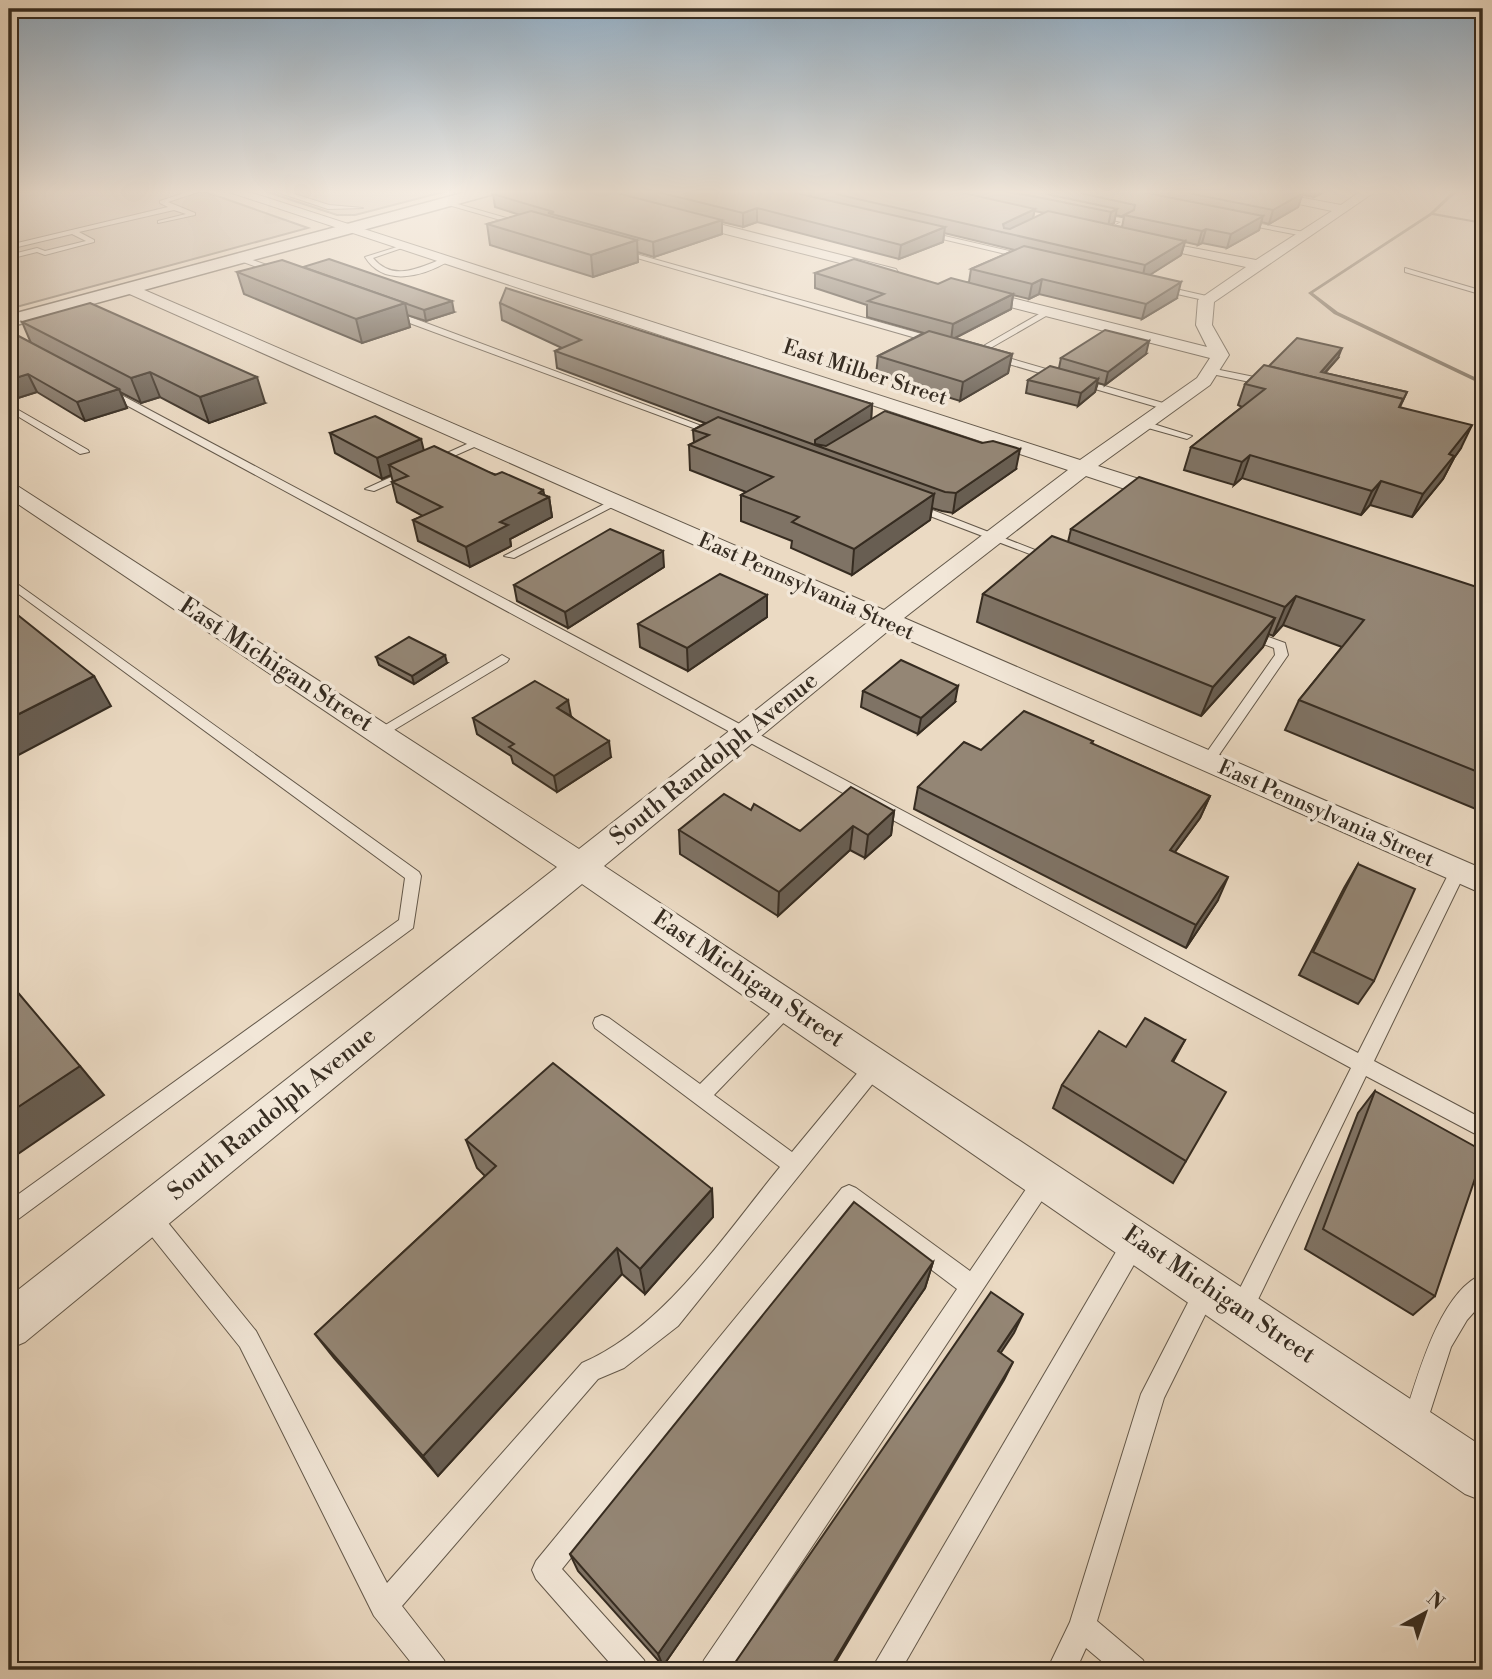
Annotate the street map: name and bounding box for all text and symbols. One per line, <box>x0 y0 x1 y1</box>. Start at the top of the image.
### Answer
street label: East Milber Street <box>780 334 951 412</box>
street label: East Pennsylvania Street <box>694 528 918 647</box>
street label: East Michigan Street <box>173 591 379 739</box>
street label: South Randolph Avenue <box>604 666 824 852</box>
street label: East Pennsylvania Street <box>1214 755 1438 874</box>
street label: East Michigan Street <box>646 904 850 1055</box>
street label: South Randolph Avenue <box>162 1021 382 1207</box>
street label: East Michigan Street <box>1117 1220 1321 1371</box>
north arrow <box>1390 1578 1460 1648</box>
text: N <box>1422 1587 1449 1615</box>

